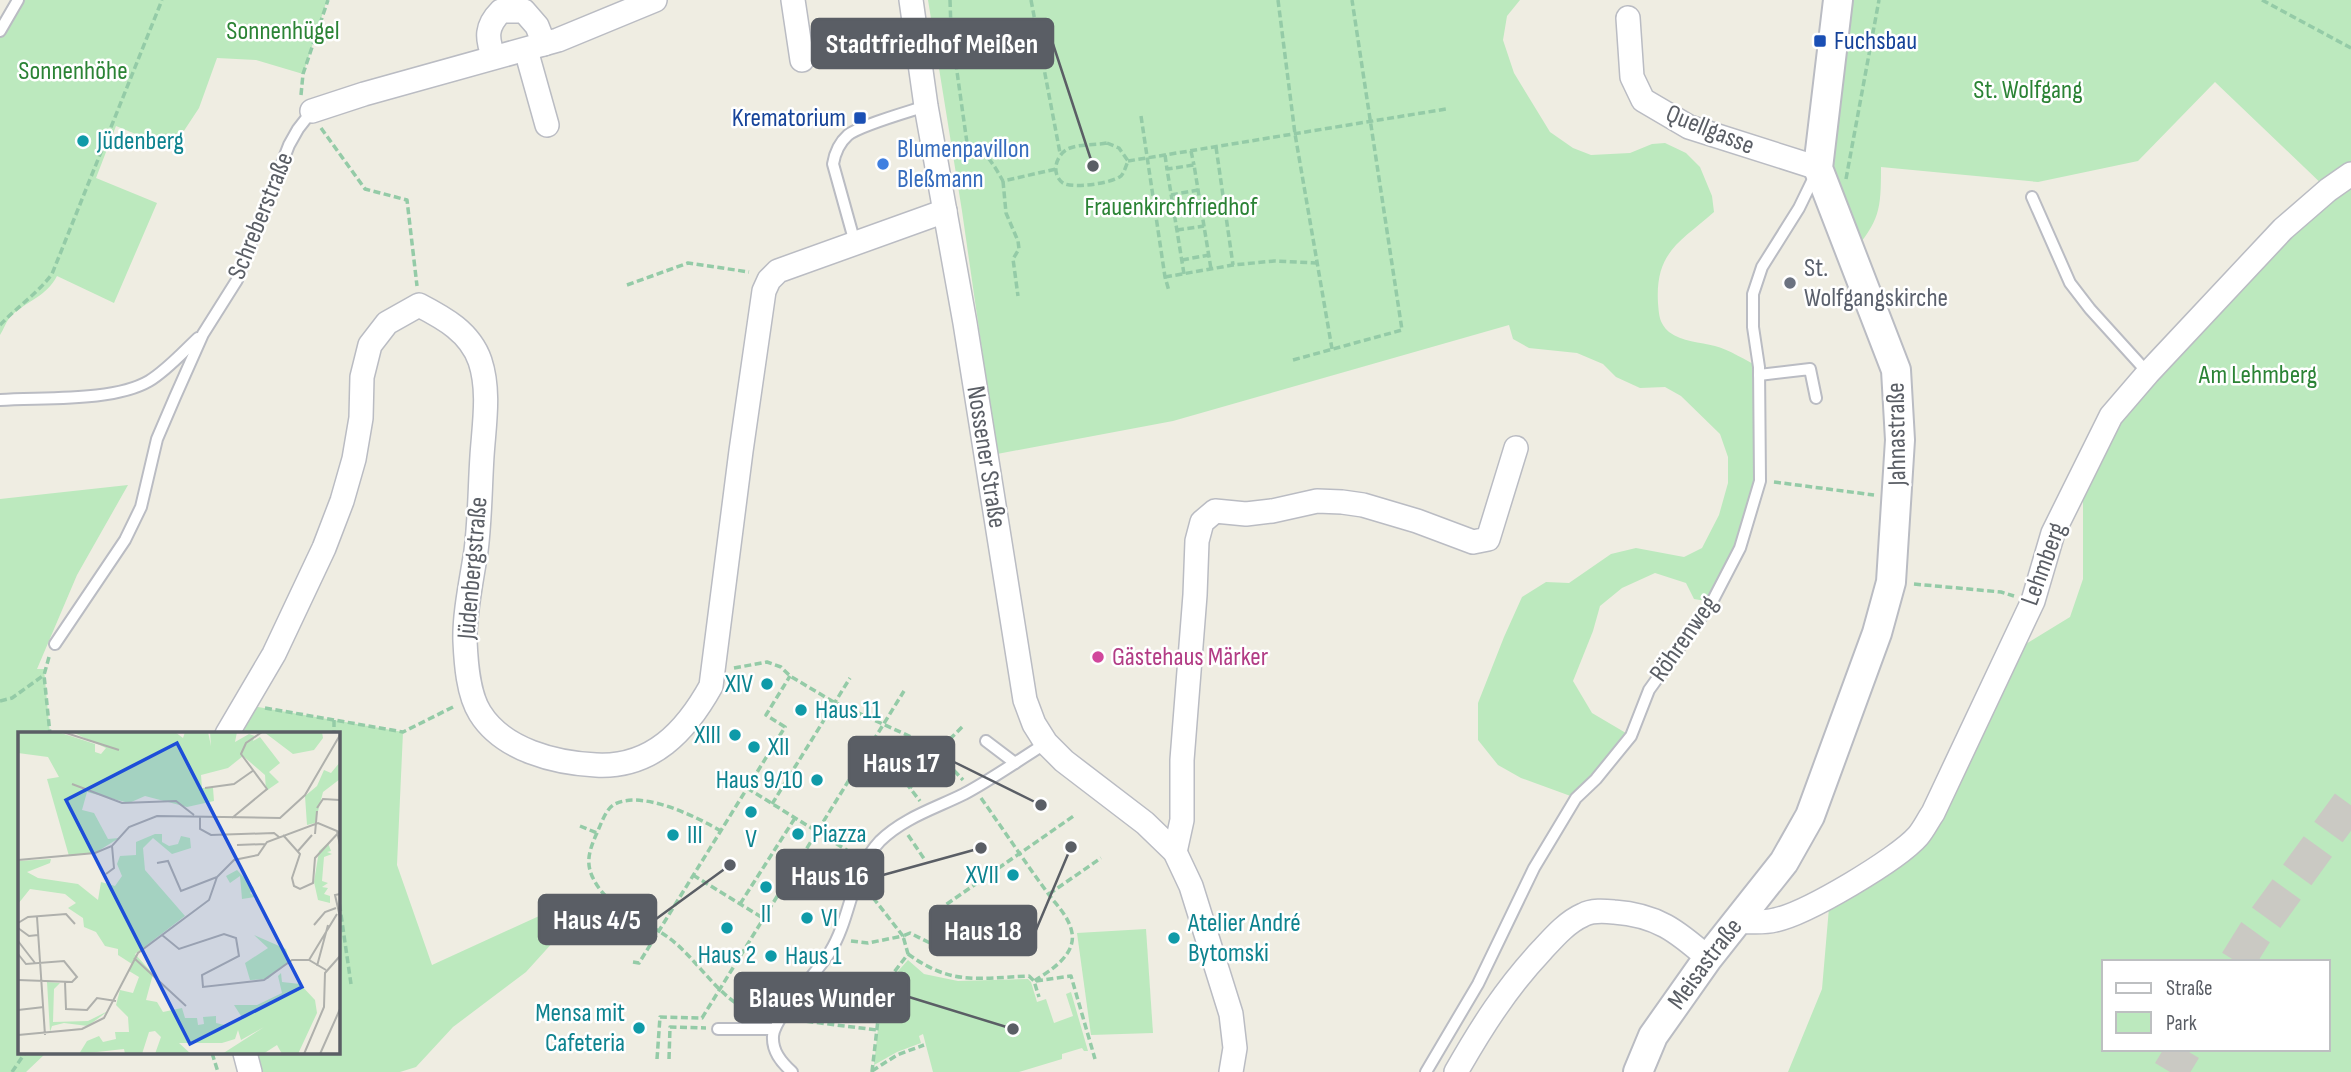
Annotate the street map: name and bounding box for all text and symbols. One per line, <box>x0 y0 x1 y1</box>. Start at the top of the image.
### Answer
park label: Sonnenhügel <box>226 16 340 47</box>
callout: Stadtfriedhof Meißen <box>812 19 1053 68</box>
place label: Fuchsbau <box>1834 26 1917 57</box>
text: Stadtfriedhof Meißen <box>826 28 1038 61</box>
marker: Fuchsbau <box>1812 33 1828 49</box>
park label: Sonnenhöhe <box>18 56 128 87</box>
park label: St. Wolfgang <box>1973 75 2083 106</box>
street label: Quellgasse <box>1661 98 1759 162</box>
place label: Krematorium <box>732 103 846 134</box>
marker: Krematorium <box>852 110 868 126</box>
place label: Jüdenberg <box>96 126 184 157</box>
marker: Jüdenberg <box>75 133 91 149</box>
place label: Blumenpavillon Bleßmann <box>897 134 1030 195</box>
street label: Schreberstraße <box>221 148 301 284</box>
marker: Blumenpavillon Bleßmann <box>875 156 891 172</box>
park label: Frauenkirchfriedhof <box>1084 192 1258 223</box>
place label: St. Wolfgangskirche <box>1804 253 1948 314</box>
marker: St. Wolfgangskirche <box>1782 275 1798 291</box>
park label: Am Lehmberg <box>2198 360 2317 391</box>
street label: Jahnastraße <box>1881 382 1913 487</box>
street label: Nossener Straße <box>959 384 1013 530</box>
street label: Jüdenbergstraße <box>451 496 495 641</box>
street label: Lehmberg <box>2015 518 2073 610</box>
street label: Röhrenweg <box>1643 590 1725 688</box>
place label: Gästehaus Märker <box>1112 642 1269 673</box>
marker: Gästehaus Märker <box>1090 649 1106 665</box>
place label: XIV <box>724 669 753 700</box>
marker: XIV <box>759 676 775 692</box>
place label: Haus 11 <box>815 695 881 726</box>
marker: Haus 11 <box>793 702 809 718</box>
place label: XIII <box>693 720 721 751</box>
marker: XIII <box>727 727 743 743</box>
inset map <box>18 732 340 1054</box>
place label: XII <box>767 732 789 763</box>
callout: Haus 17 <box>849 737 954 786</box>
marker: XII <box>746 739 762 755</box>
text: Haus 17 <box>863 747 940 780</box>
place label: Haus 9/10 <box>716 765 803 796</box>
marker: Haus 9/10 <box>809 772 825 788</box>
marker: V <box>743 804 759 820</box>
place label: Piazza <box>812 819 867 850</box>
place label: III <box>687 820 703 851</box>
place label: V <box>745 824 757 855</box>
marker: Piazza <box>790 826 806 842</box>
marker: III <box>665 827 681 843</box>
callout: Haus 16 <box>777 850 883 899</box>
text: Haus 16 <box>791 860 869 893</box>
place label: XVII <box>965 860 999 891</box>
marker: XVII <box>1005 867 1021 883</box>
marker: II <box>758 879 774 895</box>
callout: Haus 4/5 <box>539 895 656 944</box>
place label: II <box>761 899 771 930</box>
place label: VI <box>821 903 838 934</box>
text: Haus 4/5 <box>553 904 641 937</box>
callout: Haus 18 <box>930 906 1036 955</box>
place label: Atelier André Bytomski <box>1187 908 1301 969</box>
marker: VI <box>799 910 815 926</box>
street label: Meisastraße <box>1661 912 1749 1015</box>
text: Haus 18 <box>944 915 1022 948</box>
marker: Haus 2 <box>719 920 735 936</box>
marker: Atelier André Bytomski <box>1166 930 1182 946</box>
place label: Haus 2 <box>698 940 756 971</box>
place label: Haus 1 <box>785 941 842 972</box>
marker: Haus 1 <box>763 948 779 964</box>
legend <box>2102 960 2330 1051</box>
callout: Blaues Wunder <box>735 973 909 1022</box>
text: Straße <box>2166 976 2212 1001</box>
text: Blaues Wunder <box>749 982 896 1015</box>
place label: Mensa mit Cafeteria <box>535 998 625 1059</box>
text: Park <box>2166 1011 2197 1036</box>
marker: Mensa mit Cafeteria <box>631 1020 647 1036</box>

